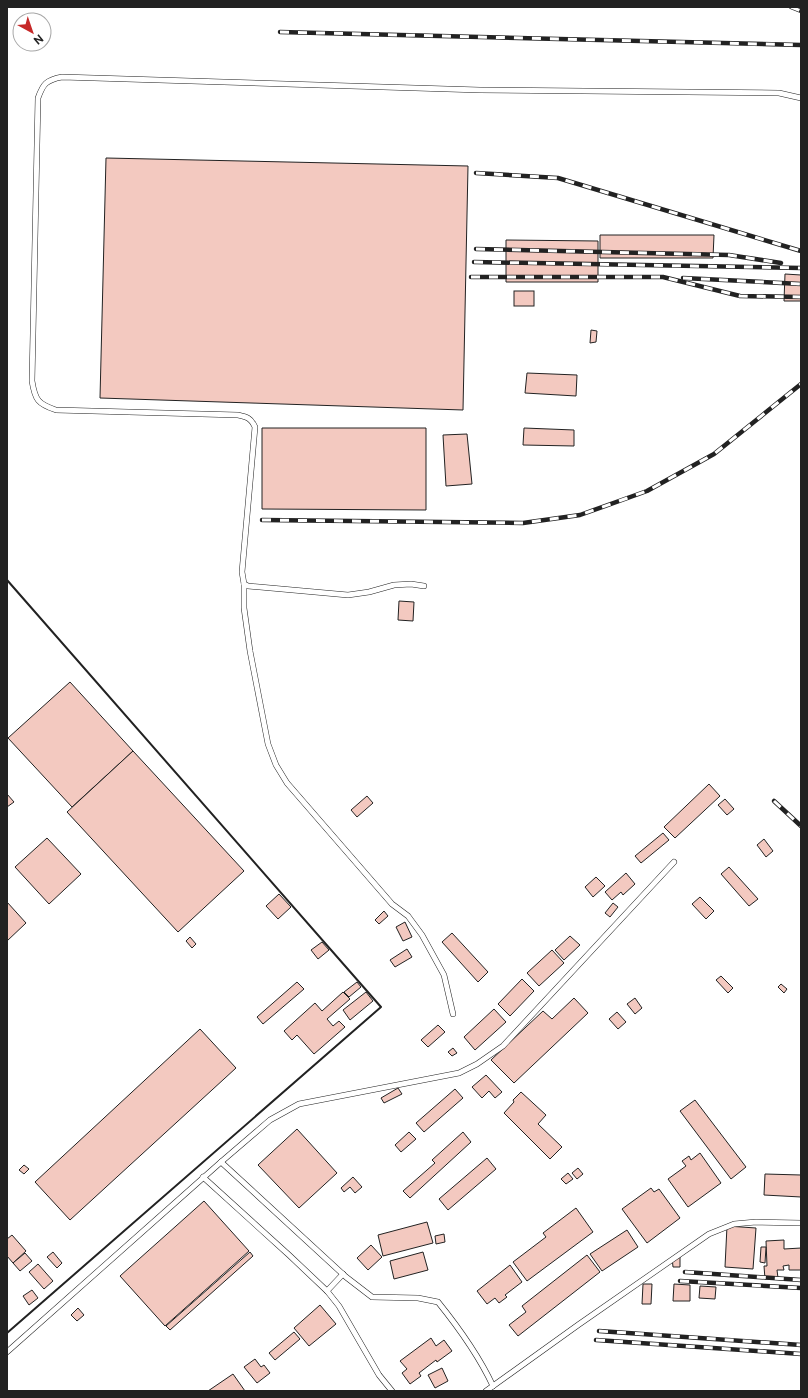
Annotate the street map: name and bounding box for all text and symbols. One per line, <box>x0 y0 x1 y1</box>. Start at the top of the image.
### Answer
north arrow <box>12 12 52 52</box>
text: N <box>31 32 46 47</box>

